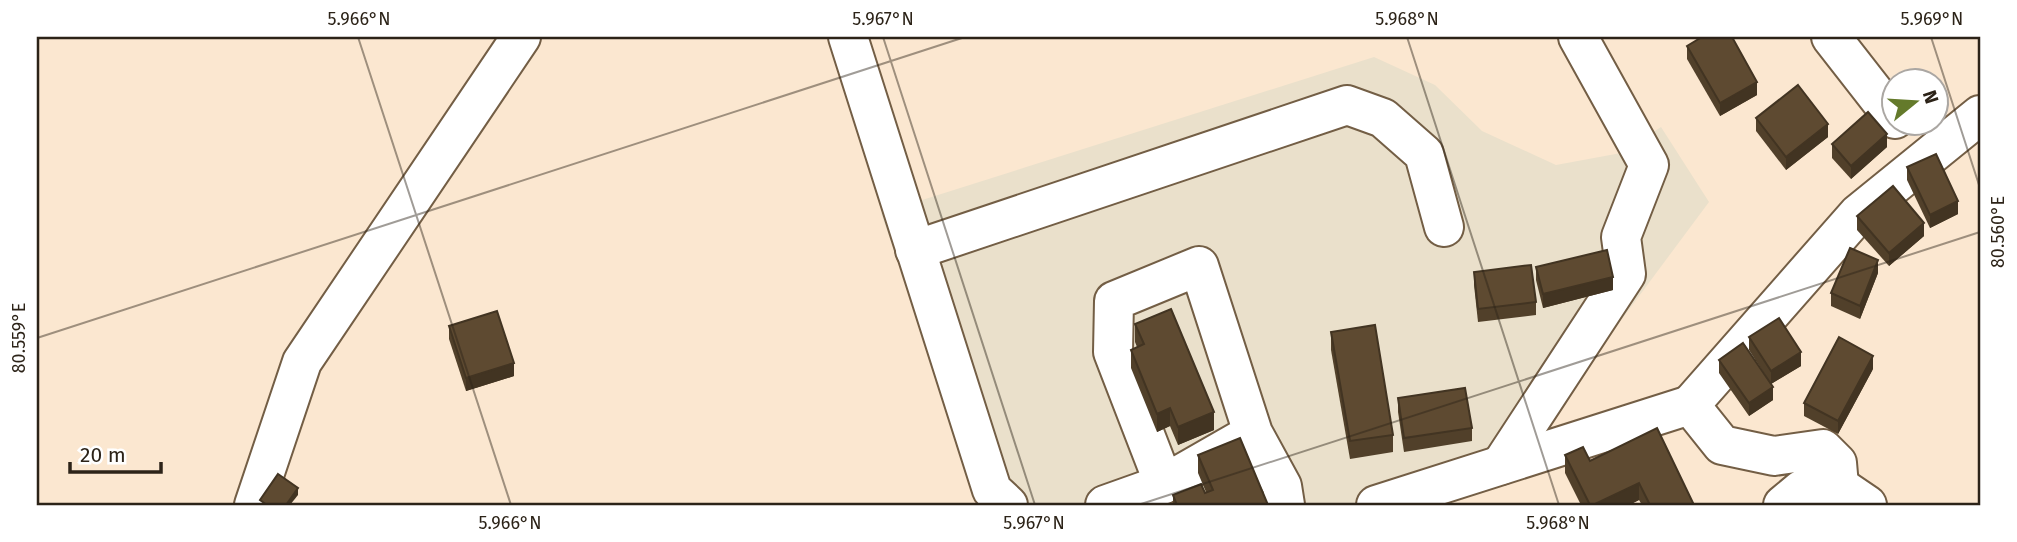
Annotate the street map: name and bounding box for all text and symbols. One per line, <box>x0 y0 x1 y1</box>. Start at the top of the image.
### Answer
text: 5.966°N <box>327 8 391 30</box>
text: 5.967°N <box>852 8 914 30</box>
text: 5.968°N <box>1375 8 1439 30</box>
text: 5.969°N <box>1901 8 1963 30</box>
north arrow <box>1881 66 1951 136</box>
text: N <box>1918 87 1944 106</box>
text: 80.560°E <box>1987 196 2009 268</box>
text: 80.559°E <box>8 303 30 373</box>
scale bar <box>70 430 161 474</box>
text: 20 m <box>80 442 126 468</box>
text: 5.966°N <box>478 512 542 534</box>
text: 5.967°N <box>1003 512 1065 534</box>
text: 5.968°N <box>1526 512 1590 534</box>

